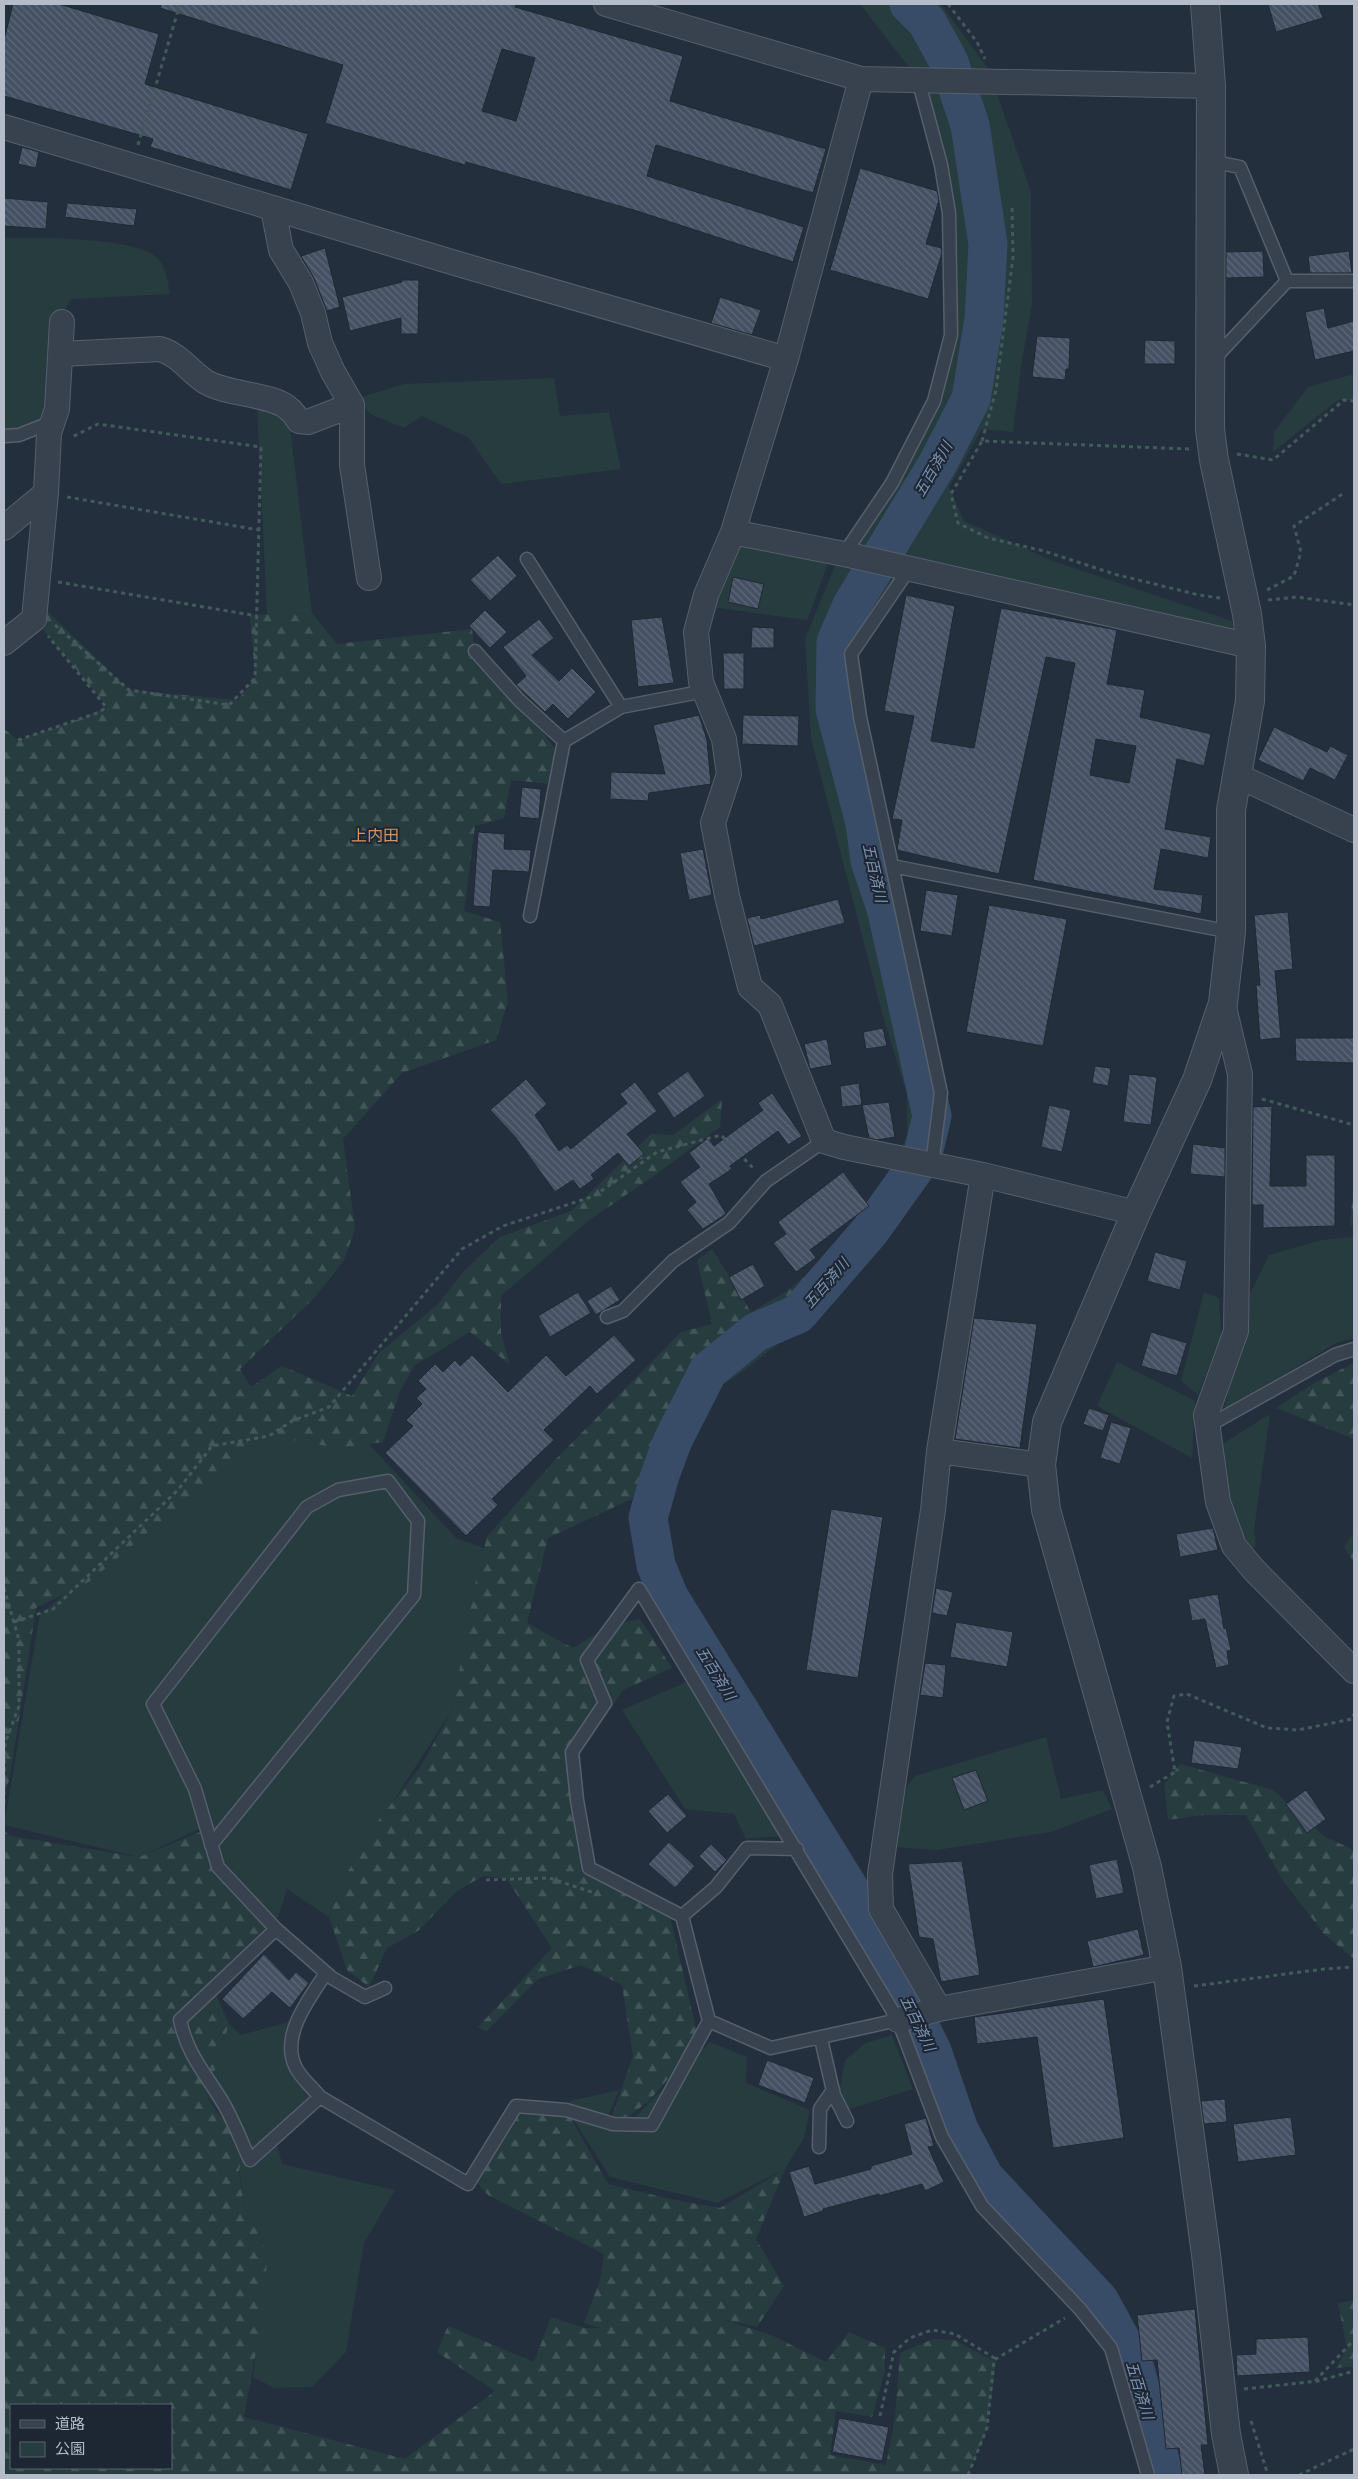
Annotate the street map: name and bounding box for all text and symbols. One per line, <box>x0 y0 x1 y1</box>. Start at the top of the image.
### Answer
water label: 五百済川 <box>909 436 958 500</box>
district label: 上内田 <box>351 824 399 847</box>
water label: 五百済川 <box>858 841 892 907</box>
water label: 五百済川 <box>798 1252 855 1313</box>
water label: 五百済川 <box>691 1642 742 1706</box>
water label: 五百済川 <box>895 1991 941 2056</box>
water label: 五百済川 <box>1121 2358 1159 2424</box>
legend <box>10 2404 172 2469</box>
text: 道路 <box>55 2413 85 2434</box>
text: 公園 <box>55 2438 85 2459</box>

